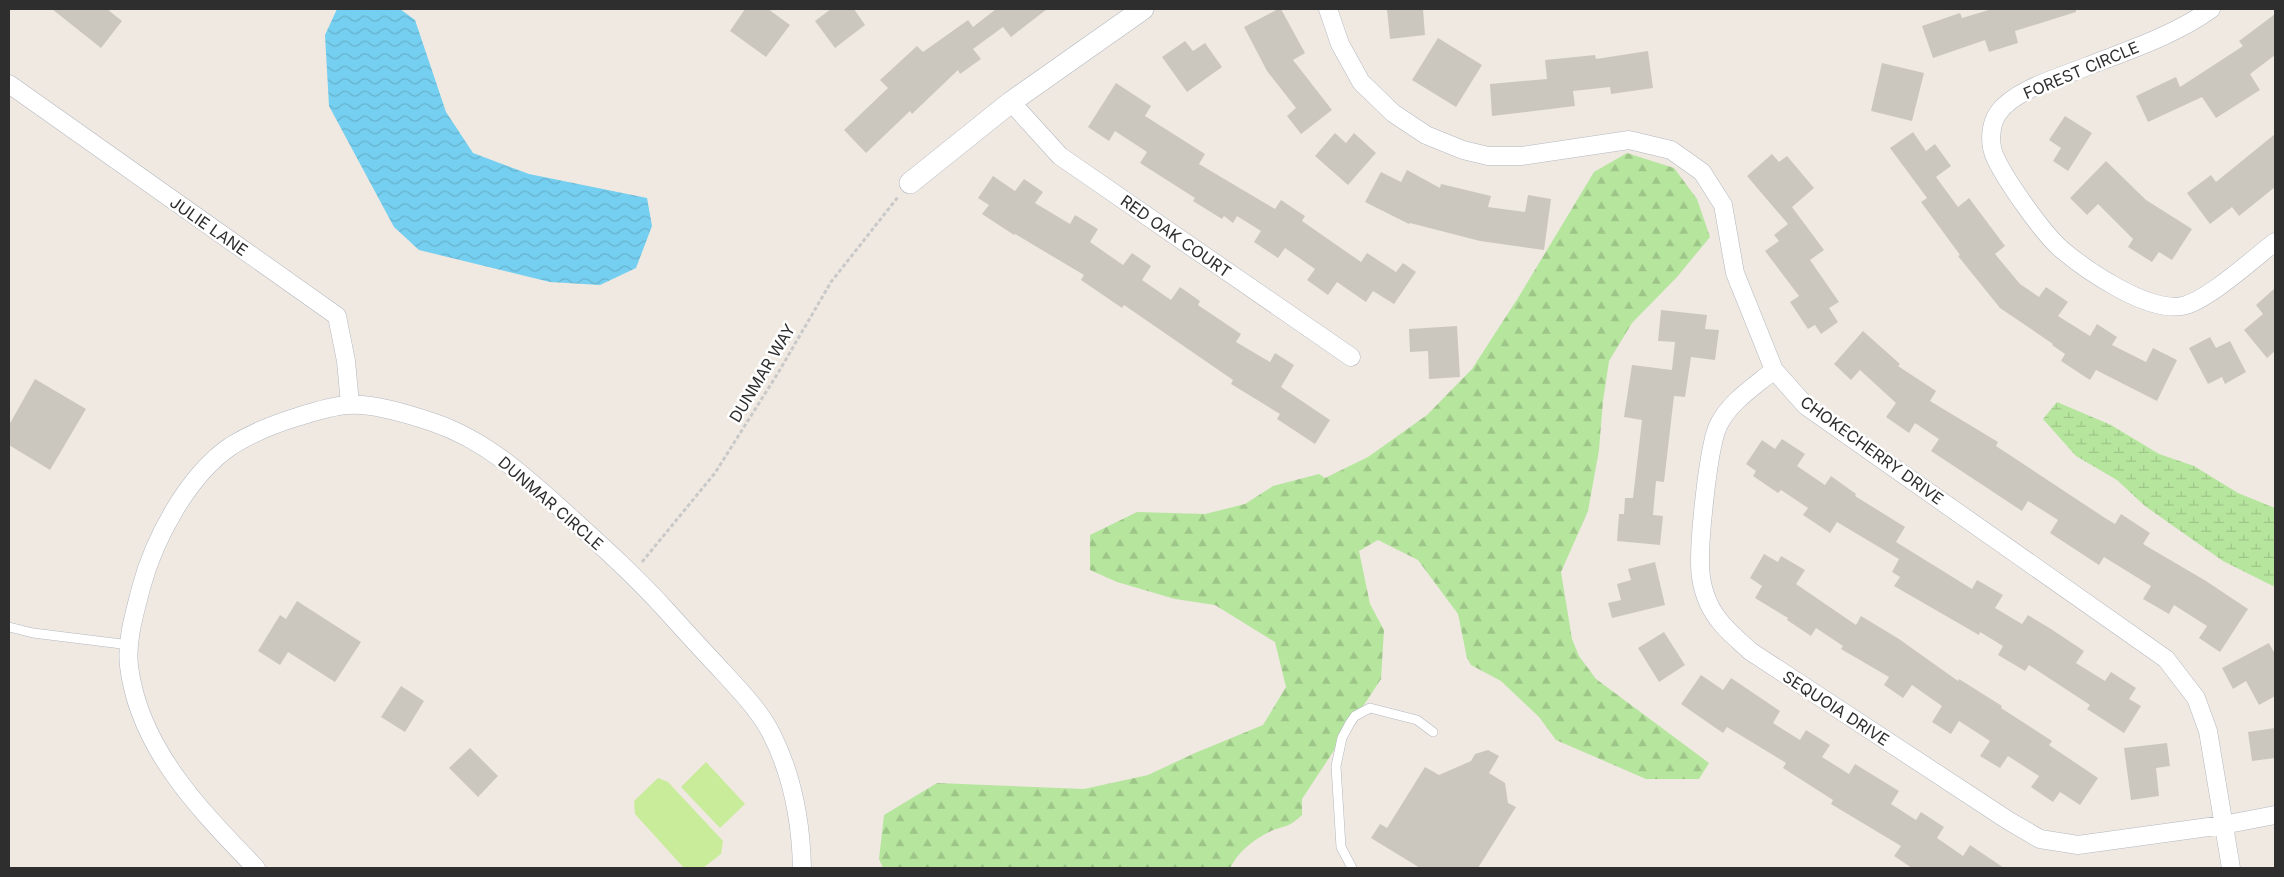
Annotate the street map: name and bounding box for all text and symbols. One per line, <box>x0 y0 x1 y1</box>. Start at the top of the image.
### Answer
street label: FOREST CIRCLE <box>2020 37 2142 103</box>
street label: RED OAK COURT <box>1117 190 1235 282</box>
street label: JULIE LANE <box>166 192 252 260</box>
street label: DUNMAR WAY <box>725 320 799 426</box>
street label: CHOKECHERRY DRIVE <box>1797 391 1947 509</box>
street label: DUNMAR CIRCLE <box>494 452 608 554</box>
street label: SEQUOIA DRIVE <box>1779 666 1893 750</box>

